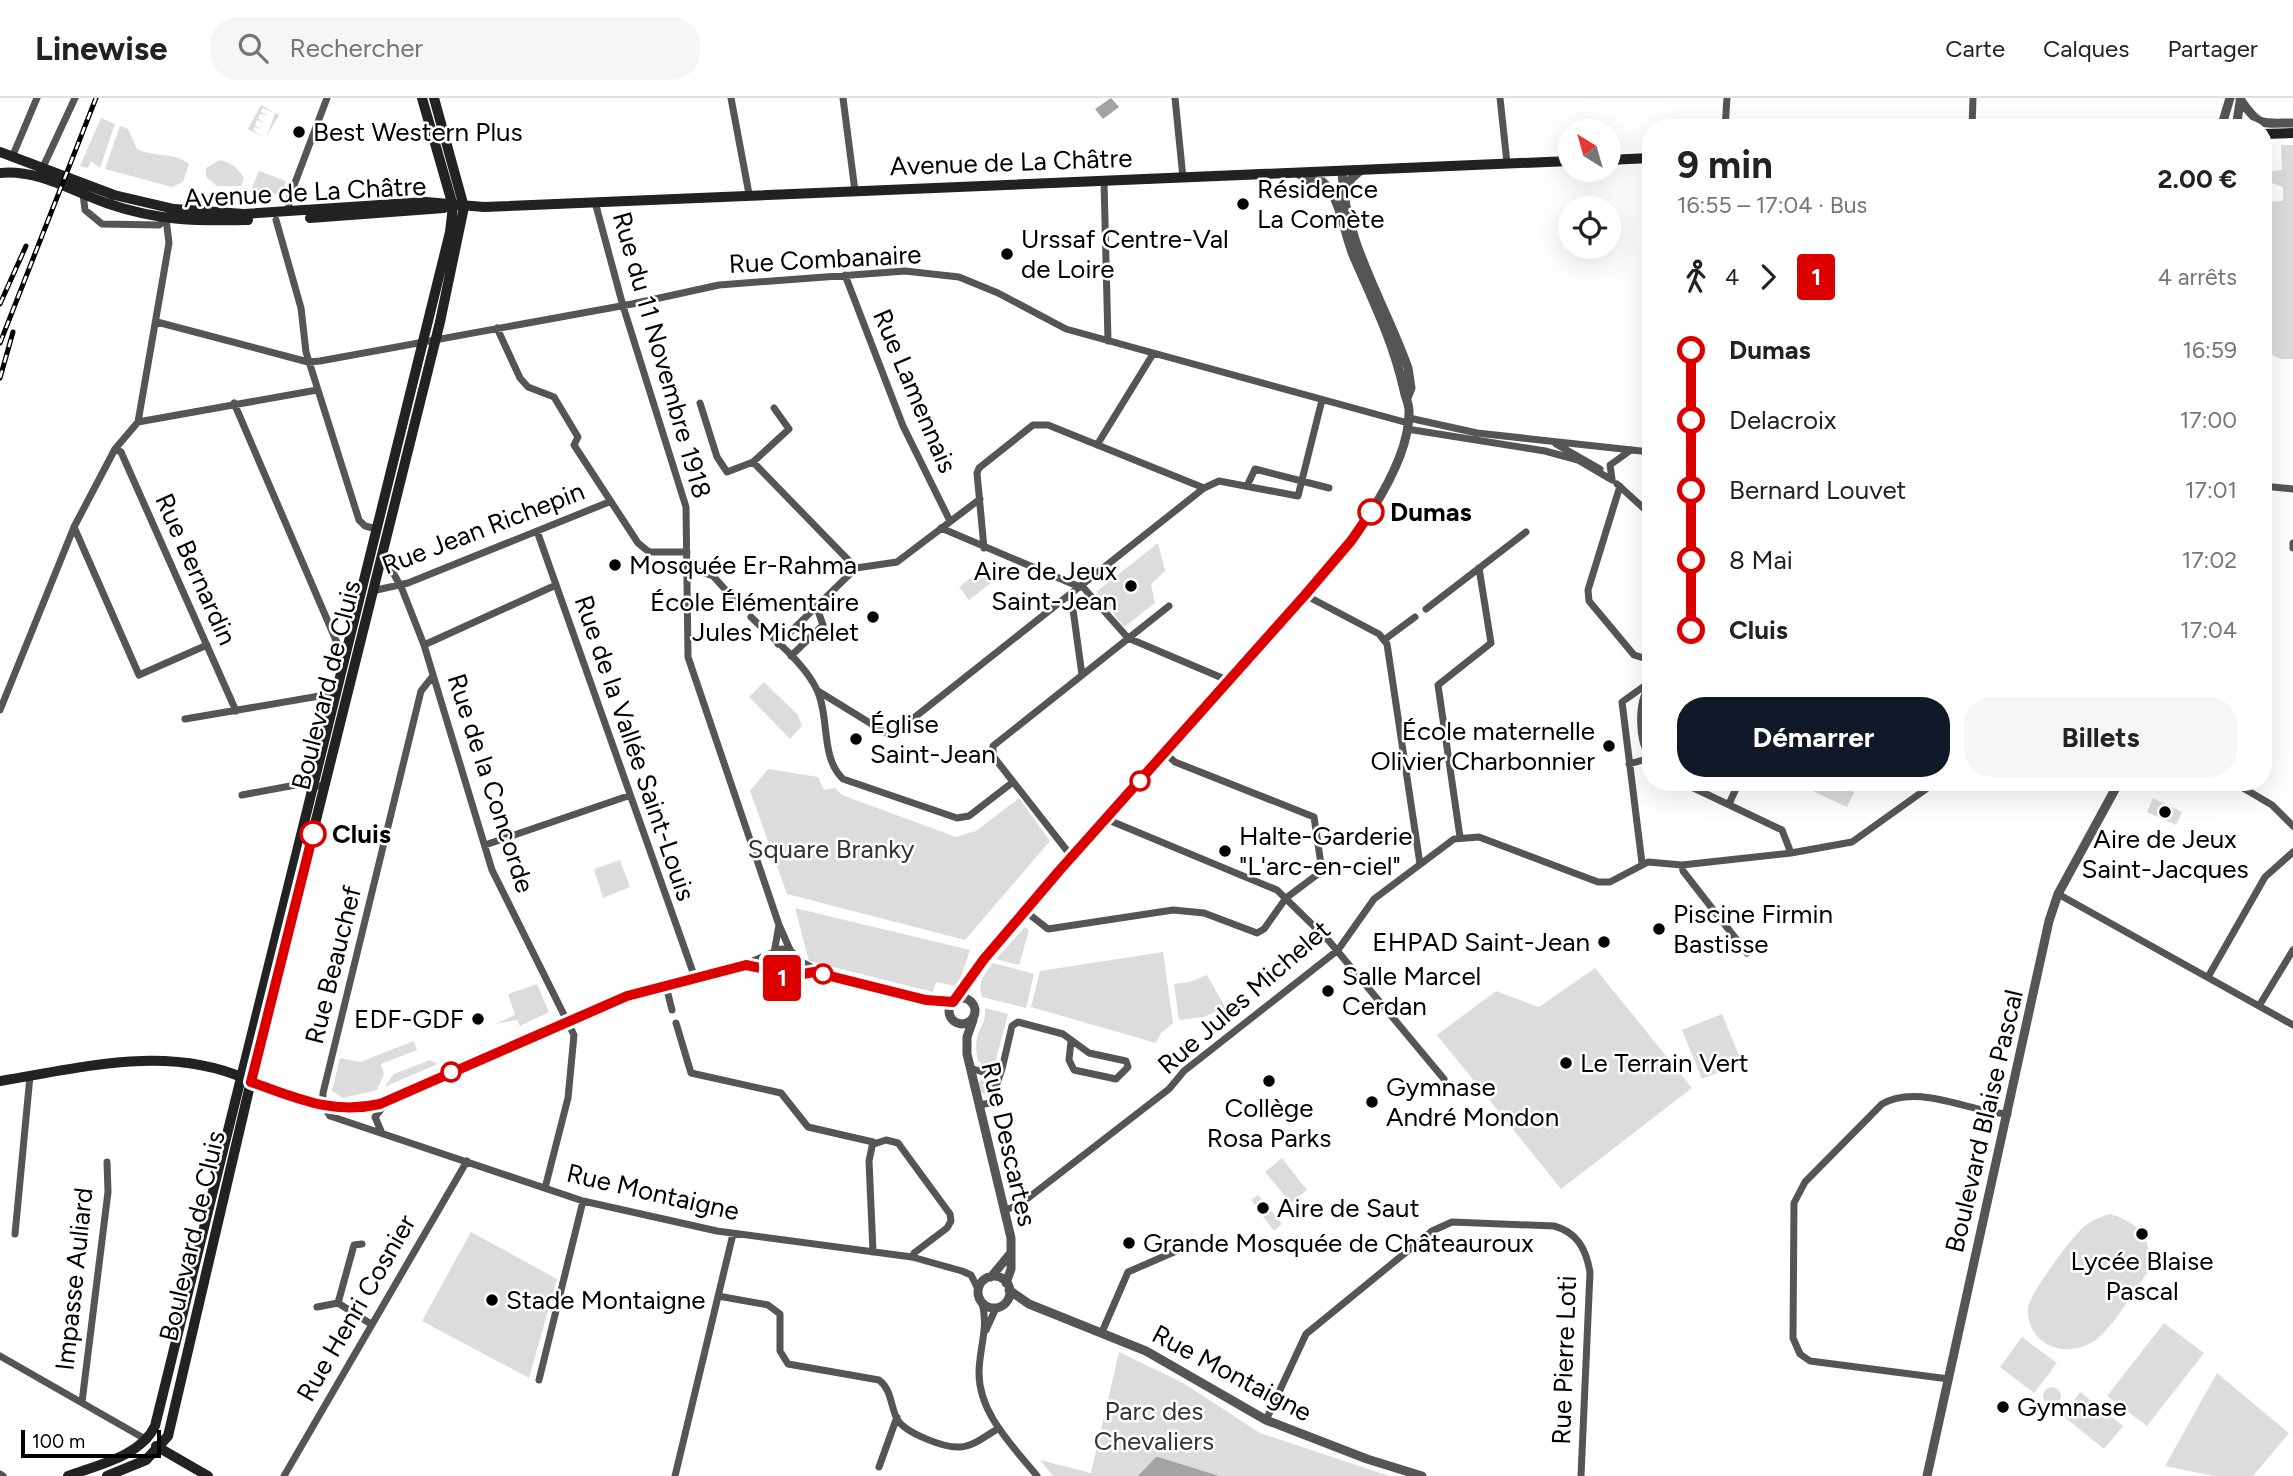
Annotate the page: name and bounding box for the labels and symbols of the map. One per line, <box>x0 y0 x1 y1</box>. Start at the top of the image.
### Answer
place label: Best Western Plus <box>313 116 523 148</box>
north arrow <box>1558 119 1620 182</box>
marker: Best Western Plus <box>291 124 307 140</box>
street label: Avenue de La Châtre <box>889 142 1133 182</box>
street label: Avenue de La Châtre <box>183 170 427 214</box>
place label: Résidence La Comète <box>1257 173 1384 235</box>
marker: Résidence La Comète <box>1235 196 1251 212</box>
street label: Rue du 11 Novembre 1918 <box>606 208 718 502</box>
place label: Urssaf Centre-Val de Loire <box>1021 223 1229 285</box>
street label: Rue Combanaire <box>728 238 922 280</box>
marker: Urssaf Centre-Val de Loire <box>999 246 1015 262</box>
street label: Rue Lamennais <box>866 304 964 478</box>
street label: Rue Jean Richepin <box>377 475 589 581</box>
street label: Rue Bernardin <box>148 488 244 650</box>
place label: Dumas <box>1390 496 1472 528</box>
marker: Dumas <box>1358 499 1384 525</box>
place label: Mosquée Er-Rahma <box>629 549 857 581</box>
place label: Aire de Jeux Saint-Jean <box>974 555 1118 617</box>
marker: Mosquée Er-Rahma <box>607 557 623 573</box>
street label: Boulevard de Cluis <box>284 577 368 793</box>
marker: Aire de Jeux Saint-Jean <box>1123 578 1139 594</box>
place label: École Élémentaire Jules Michelet <box>650 586 859 648</box>
street label: Rue de la Vallée Saint-Louis <box>568 591 702 905</box>
marker: École Élémentaire Jules Michelet <box>865 609 881 625</box>
street label: Rue de la Concorde <box>440 669 542 897</box>
place label: Église Saint-Jean <box>870 708 996 770</box>
place label: École maternelle Olivier Charbonnier <box>1370 715 1595 777</box>
marker: Église Saint-Jean <box>848 731 864 747</box>
marker: École maternelle Olivier Charbonnier <box>1601 738 1617 754</box>
unlabelled marker <box>1130 771 1150 791</box>
marker: Aire de Jeux Saint-Jacques <box>2157 804 2173 820</box>
place label: Cluis <box>332 818 391 850</box>
place label: Halte-Garderie "L'arc-en-ciel" <box>1239 820 1413 882</box>
marker: Cluis <box>300 821 326 847</box>
place label: Aire de Jeux Saint-Jacques <box>2082 823 2249 885</box>
park label: Square Branky <box>748 833 915 865</box>
marker: Halte-Garderie "L'arc-en-ciel" <box>1217 843 1233 859</box>
street label: Rue Beauchef <box>298 882 368 1047</box>
place label: Piscine Firmin Bastisse <box>1673 898 1833 960</box>
street label: Rue Jules Michelet <box>1151 913 1337 1081</box>
marker: Piscine Firmin Bastisse <box>1651 921 1667 937</box>
place label: EHPAD Saint-Jean <box>1372 926 1590 958</box>
marker: EHPAD Saint-Jean <box>1596 934 1612 950</box>
line badge: 1 <box>759 955 805 1001</box>
place label: Salle Marcel Cerdan <box>1342 960 1481 1022</box>
unlabelled marker <box>813 964 833 984</box>
marker: Salle Marcel Cerdan <box>1320 983 1336 999</box>
street label: Boulevard Blaise Pascal <box>1938 986 2030 1256</box>
place label: EDF-GDF <box>354 1003 464 1035</box>
marker: EDF-GDF <box>470 1011 486 1027</box>
place label: Le Terrain Vert <box>1580 1047 1749 1079</box>
marker: Le Terrain Vert <box>1558 1055 1574 1071</box>
street label: Rue Descartes <box>975 1059 1043 1229</box>
unlabelled marker <box>441 1062 461 1082</box>
place label: Gymnase André Mondon <box>1386 1071 1559 1133</box>
marker: Collège Rosa Parks <box>1261 1073 1277 1089</box>
place label: Collège Rosa Parks <box>1207 1092 1331 1154</box>
marker: Gymnase André Mondon <box>1364 1094 1380 1110</box>
street label: Boulevard de Cluis <box>152 1128 232 1344</box>
street label: Rue Montaigne <box>564 1157 742 1227</box>
street label: Impasse Auliard <box>48 1186 100 1372</box>
place label: Aire de Saut <box>1277 1192 1420 1224</box>
marker: Aire de Saut <box>1255 1200 1271 1216</box>
street label: Rue Henri Cosnier <box>290 1209 423 1407</box>
marker: Lycée Blaise Pascal <box>2134 1226 2150 1242</box>
place label: Grande Mosquée de Châteauroux <box>1143 1227 1534 1259</box>
marker: Grande Mosquée de Châteauroux <box>1121 1235 1137 1251</box>
place label: Lycée Blaise Pascal <box>2071 1245 2213 1307</box>
street label: Rue Pierre Loti <box>1545 1275 1583 1445</box>
place label: Stade Montaigne <box>506 1284 705 1316</box>
marker: Stade Montaigne <box>484 1292 500 1308</box>
street label: Rue Montaigne <box>1147 1318 1317 1428</box>
place label: Gymnase <box>2017 1391 2127 1423</box>
park label: Parc des Chevaliers <box>1094 1395 1214 1457</box>
marker: Gymnase <box>1995 1399 2011 1415</box>
scale bar <box>21 1427 161 1459</box>

